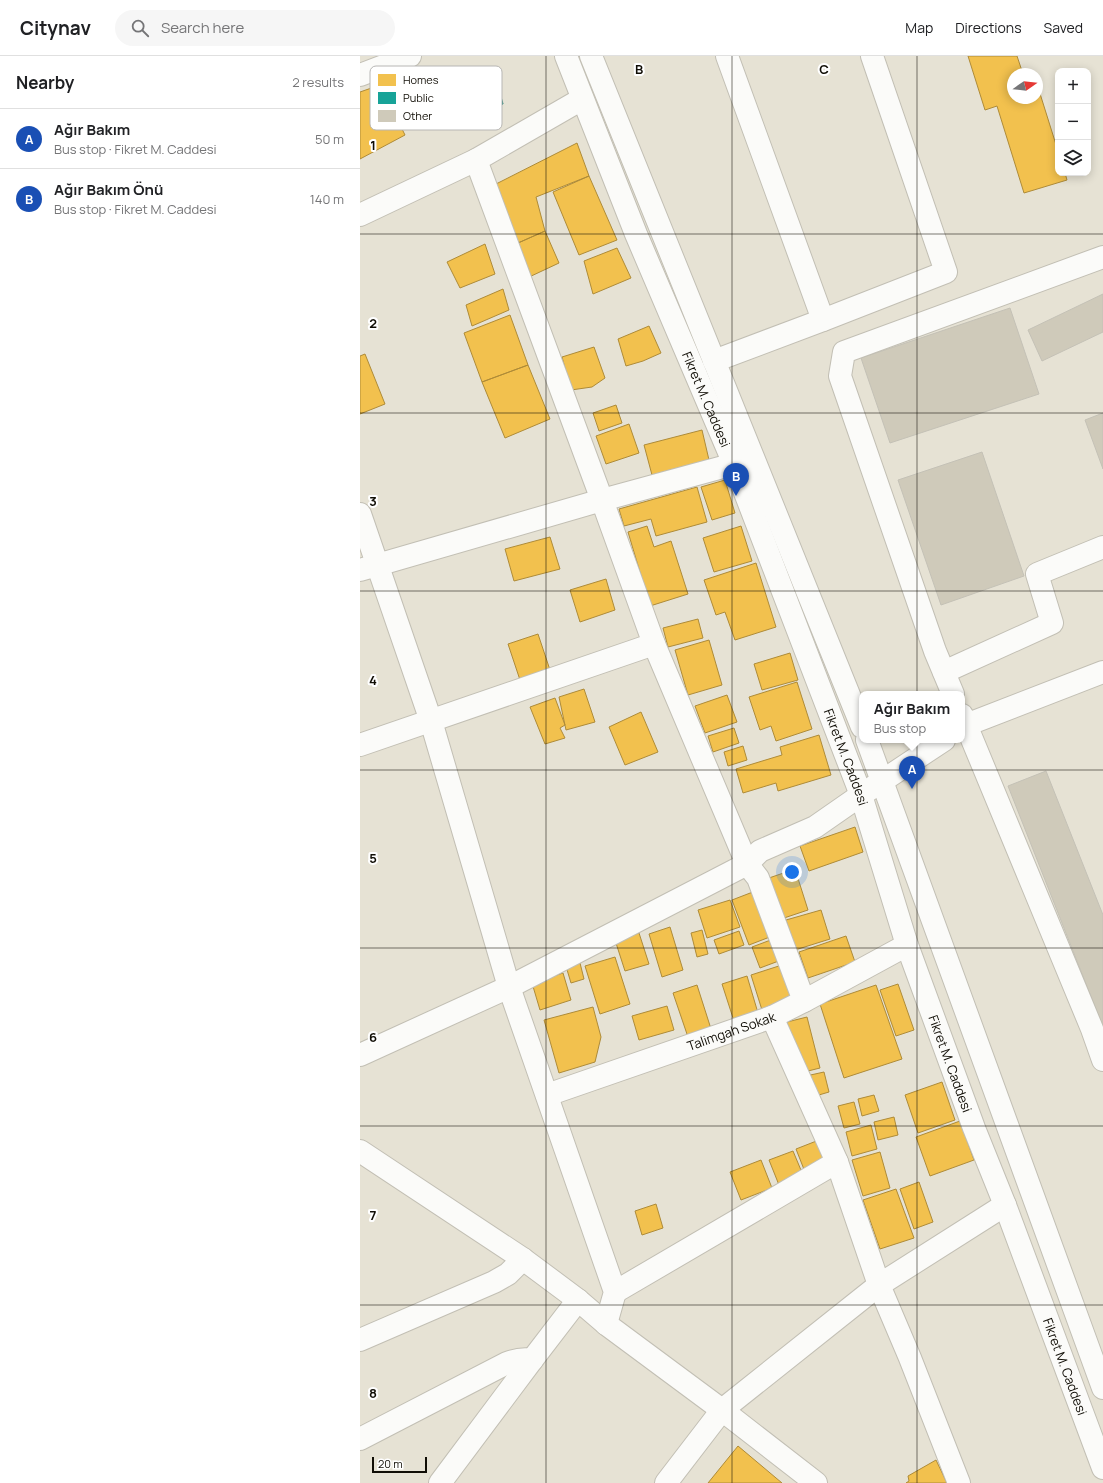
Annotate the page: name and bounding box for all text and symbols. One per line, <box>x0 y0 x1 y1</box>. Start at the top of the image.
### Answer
search box <box>115 10 395 46</box>
text: Citynav <box>20 15 91 41</box>
icon: search <box>129 17 151 39</box>
text: Search here <box>161 17 244 38</box>
text: Map <box>905 18 933 37</box>
text: Directions <box>955 18 1022 37</box>
text: Saved <box>1044 18 1083 37</box>
text: B <box>635 60 643 78</box>
text: C <box>819 60 829 78</box>
legend <box>370 66 502 130</box>
north arrow <box>1007 68 1043 104</box>
map controls <box>1055 68 1091 176</box>
button: + <box>1055 68 1091 104</box>
text: Nearby <box>16 71 74 94</box>
text: Homes <box>403 72 439 87</box>
text: 2 results <box>292 73 344 91</box>
text: Public <box>403 90 434 105</box>
button: − <box>1055 104 1091 140</box>
text: Other <box>403 108 432 123</box>
text: Ağır Bakım <box>54 119 130 140</box>
text: A <box>25 130 33 148</box>
text: 50 m <box>315 130 344 148</box>
text: 1 <box>370 136 376 154</box>
text: Bus stop · Fikret M. Caddesi <box>54 140 217 158</box>
button: layers <box>1055 140 1091 176</box>
text: Ağır Bakım Önü <box>54 179 163 200</box>
text: B <box>25 190 33 208</box>
text: 140 m <box>310 190 344 208</box>
text: Bus stop · Fikret M. Caddesi <box>54 200 217 218</box>
text: 2 <box>369 314 377 332</box>
street label: Fikret M. Caddesi <box>678 349 735 450</box>
pin: B <box>723 463 749 496</box>
text: 3 <box>369 492 377 510</box>
text: 4 <box>369 671 377 689</box>
popup <box>859 691 965 743</box>
text: Ağır Bakım <box>874 698 950 719</box>
street label: Fikret M. Caddesi <box>820 706 873 808</box>
text: Bus stop <box>874 719 926 737</box>
pin: A <box>899 756 925 789</box>
text: 5 <box>369 849 377 867</box>
your location <box>782 862 802 882</box>
street label: Talimgah Sokak <box>685 1007 778 1055</box>
street label: Fikret M. Caddesi <box>924 1012 976 1115</box>
text: 6 <box>369 1028 377 1046</box>
text: 7 <box>370 1206 377 1224</box>
street label: Fikret M. Caddesi <box>1039 1315 1092 1418</box>
text: 8 <box>369 1384 377 1402</box>
scale bar <box>372 1455 427 1474</box>
text: 20 m <box>378 1456 403 1471</box>

